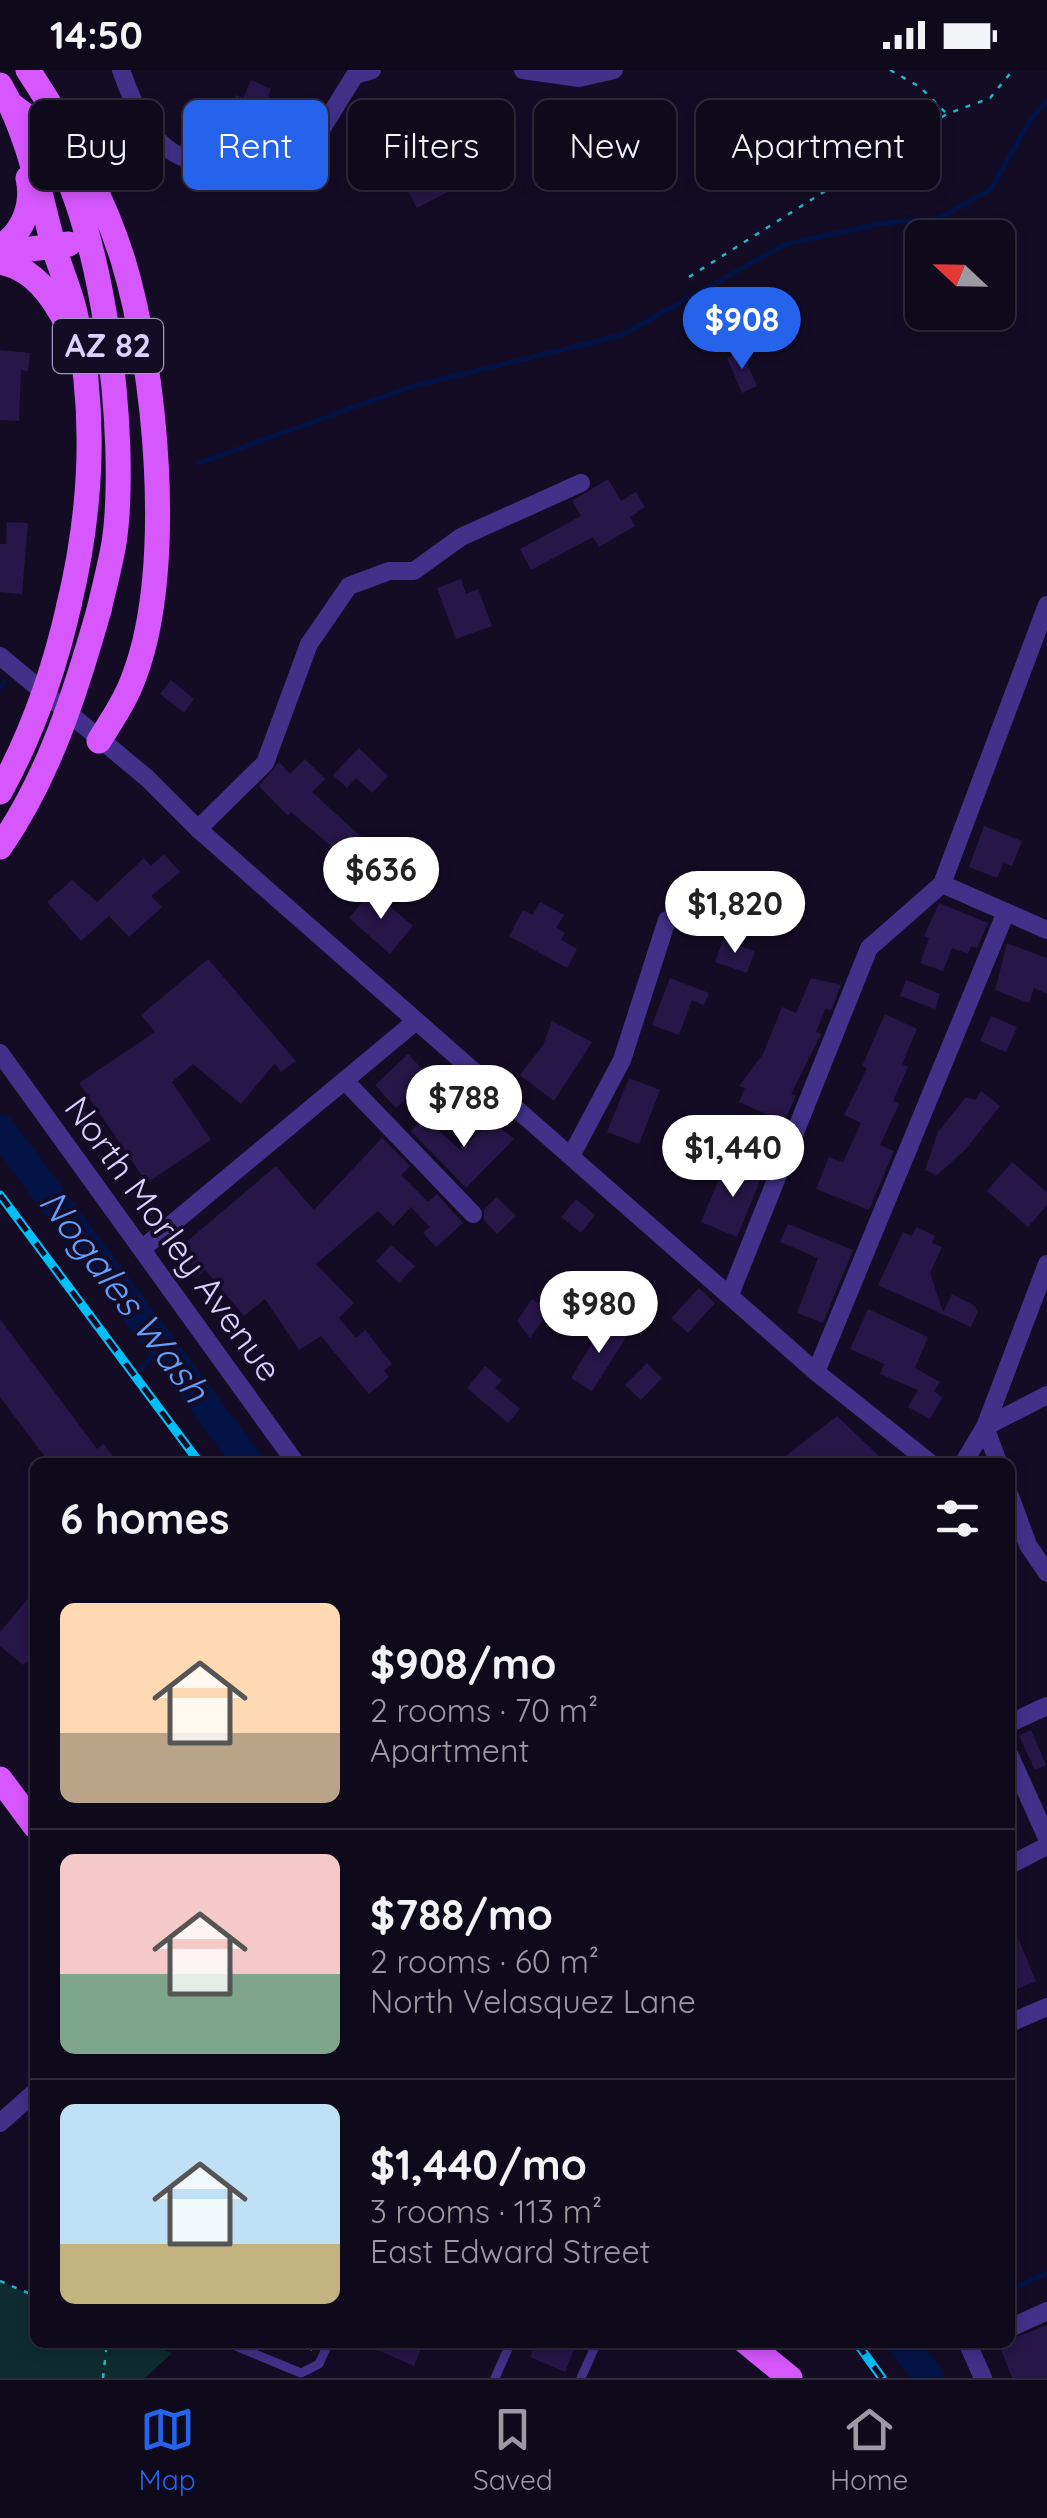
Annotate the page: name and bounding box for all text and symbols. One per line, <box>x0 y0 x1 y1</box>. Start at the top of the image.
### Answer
text: 14:50 <box>50 11 143 59</box>
chip: Buy <box>30 100 163 190</box>
chip: Rent <box>183 100 328 190</box>
chip: Filters <box>348 100 514 190</box>
chip: New <box>534 100 676 190</box>
chip: Apartment <box>696 100 940 190</box>
north arrow <box>905 220 1015 330</box>
map controls <box>905 220 1015 330</box>
pin: $908 <box>683 287 801 372</box>
text: $908 <box>705 299 779 339</box>
road number: AZ 82 <box>53 319 163 373</box>
pin: $636 <box>322 837 440 922</box>
text: $636 <box>345 849 417 889</box>
pin: $1,820 <box>654 871 816 956</box>
text: $1,820 <box>687 883 783 923</box>
pin: $788 <box>405 1065 523 1150</box>
text: $788 <box>428 1077 500 1117</box>
street label: North Morley Avenue <box>56 1087 292 1389</box>
pin: $1,440 <box>652 1115 814 1200</box>
text: $1,440 <box>684 1127 782 1167</box>
water label: Nogales Wash <box>29 1180 221 1412</box>
pin: $980 <box>540 1271 658 1356</box>
text: $980 <box>562 1283 636 1323</box>
icon: filters <box>930 1491 985 1546</box>
text: 6 homes <box>60 1492 230 1545</box>
text: $908/mo <box>370 1637 557 1690</box>
icon: home <box>140 1643 260 1763</box>
text: 2 rooms · 70 m² <box>370 1690 598 1730</box>
text: Apartment <box>370 1730 529 1770</box>
text: $788/mo <box>370 1888 553 1941</box>
icon: home <box>140 1894 260 2014</box>
text: 2 rooms · 60 m² <box>370 1941 599 1981</box>
text: North Velasquez Lane <box>370 1981 696 2021</box>
text: $1,440/mo <box>370 2138 587 2191</box>
icon: home <box>140 2144 260 2264</box>
text: 3 rooms · 113 m² <box>370 2191 602 2231</box>
text: East Edward Street <box>370 2231 650 2271</box>
tab: Map <box>139 2402 196 2497</box>
tab: Saved <box>473 2402 553 2497</box>
tab: Home <box>830 2402 908 2497</box>

